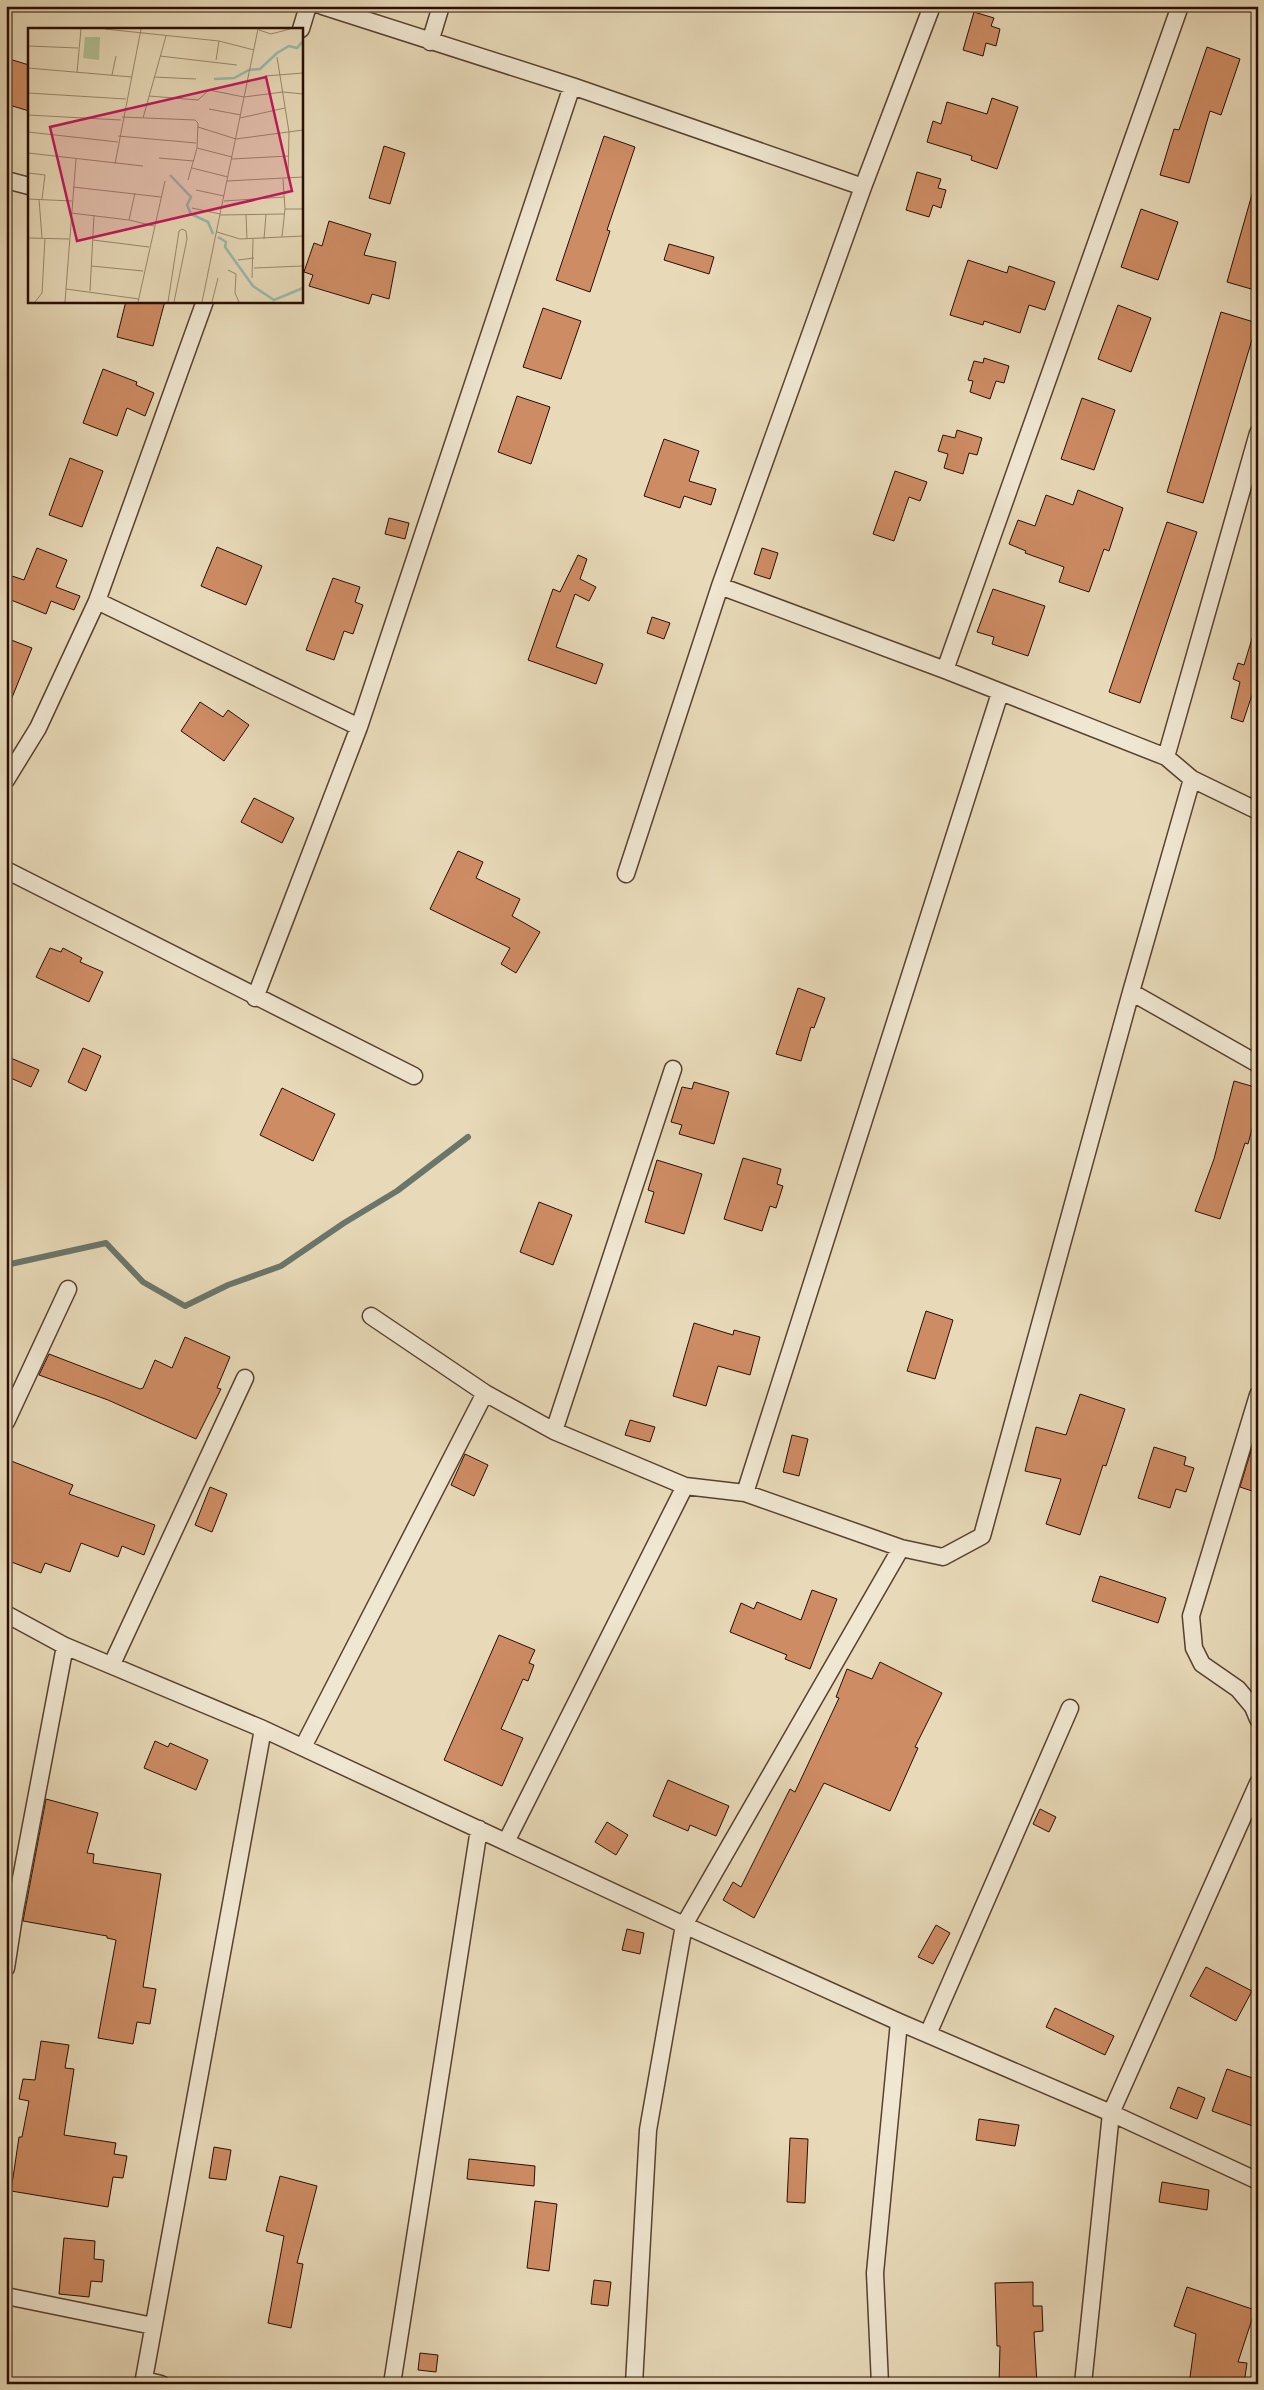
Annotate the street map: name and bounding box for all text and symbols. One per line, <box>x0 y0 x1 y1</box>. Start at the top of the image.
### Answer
inset map <box>28 28 302 302</box>

